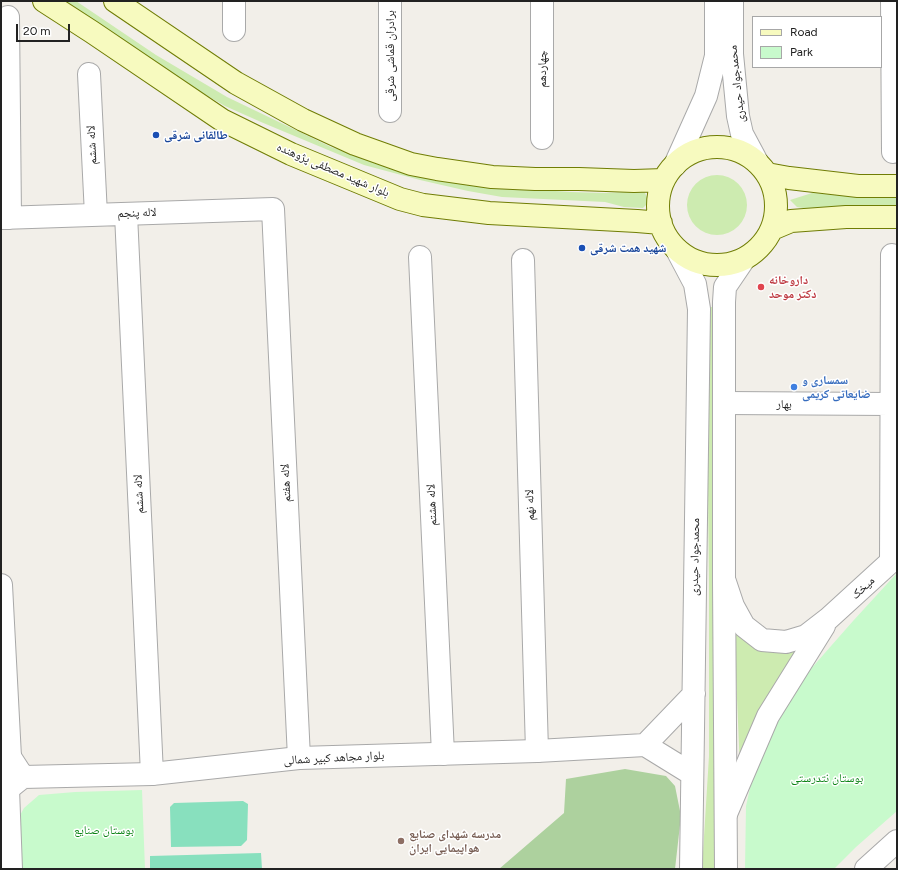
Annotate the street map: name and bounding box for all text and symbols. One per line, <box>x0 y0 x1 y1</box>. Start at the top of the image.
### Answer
street label: برادران قماشی شرقی <box>383 10 397 102</box>
scale bar <box>18 16 72 42</box>
legend <box>752 16 882 68</box>
text: 20 m <box>23 24 51 38</box>
text: Road <box>790 25 818 39</box>
street label: محمدجواد حیدری <box>726 45 748 123</box>
text: Park <box>790 45 813 59</box>
street label: چهاردهم <box>535 50 549 88</box>
street label: لاله ششم <box>84 125 100 165</box>
place label: طالقانی شرقی <box>164 128 228 142</box>
marker: طالقانی شرقی <box>151 130 161 140</box>
street label: بلوار شهید مصطفی پژوهنده <box>275 140 391 200</box>
street label: لاله پنجم <box>117 205 157 221</box>
place label: شهید همت شرقی <box>590 241 667 255</box>
marker: شهید همت شرقی <box>577 243 587 253</box>
place label: داروخانه دکتر موحد <box>769 273 817 301</box>
marker: داروخانه دکتر موحد <box>756 282 766 292</box>
place label: سمساری و ضایعاتی کریمی <box>802 373 871 401</box>
marker: سمساری و ضایعاتی کریمی <box>789 382 799 392</box>
street label: بهار <box>776 397 792 411</box>
street label: لاله هفتم <box>278 463 294 503</box>
street label: لاله ششم <box>131 474 147 514</box>
street label: لاله هشتم <box>424 484 440 526</box>
street label: لاله نهم <box>522 489 538 521</box>
street label: محمدجواد حیدری <box>687 518 703 596</box>
street label: میخک <box>848 573 878 603</box>
street label: بلوار مجاهد کبیر شمالی <box>283 748 385 768</box>
park label: بوستان نتدرستی <box>791 771 863 785</box>
park label: بوستان صنایع <box>74 823 134 837</box>
place label: مدرسه شهدای صنایع هواپیمایی ایران <box>409 827 501 855</box>
marker: مدرسه شهدای صنایع هواپیمایی ایران <box>396 836 406 846</box>

